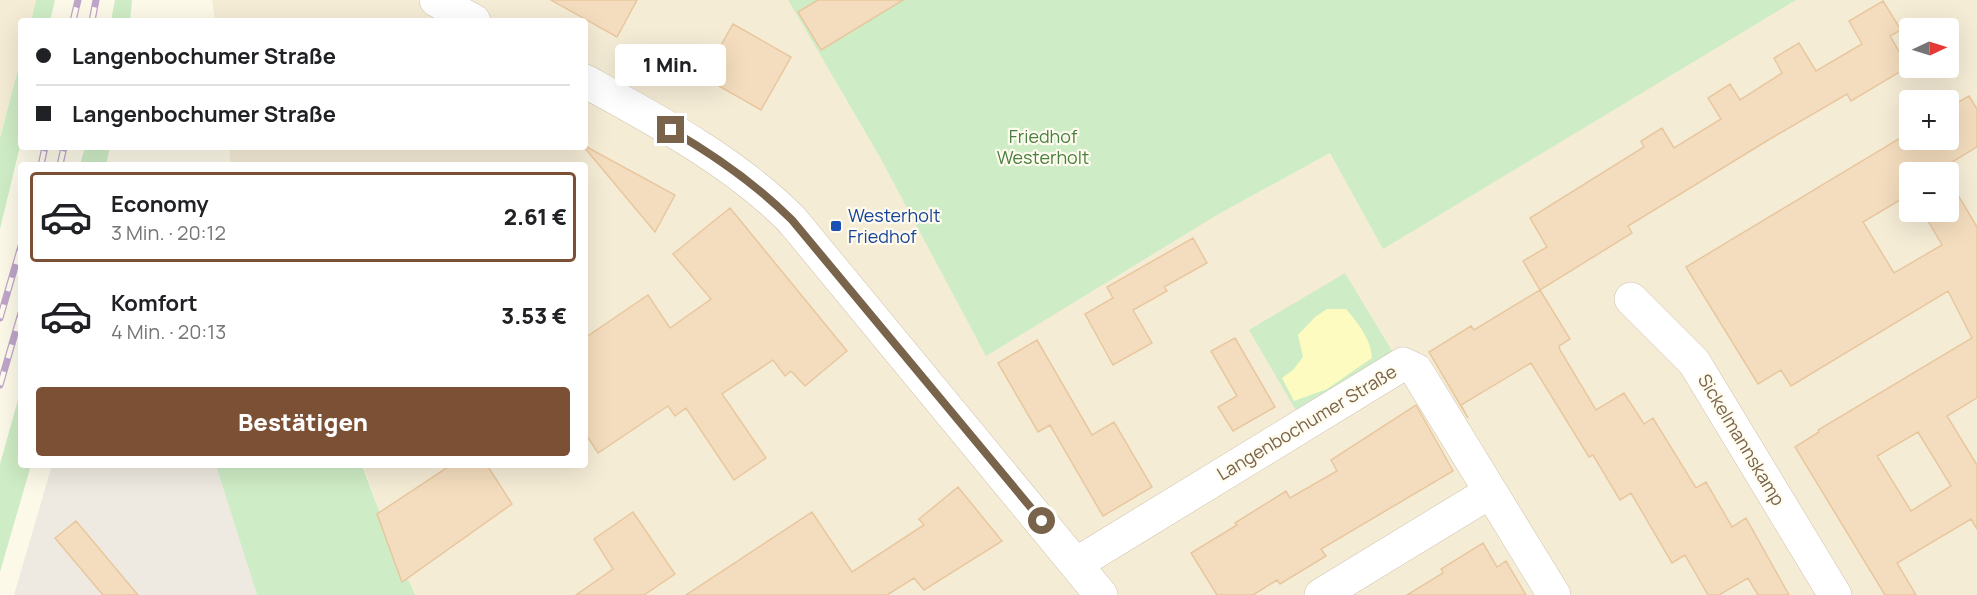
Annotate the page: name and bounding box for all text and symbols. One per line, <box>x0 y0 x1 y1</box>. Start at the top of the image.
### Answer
north arrow <box>1899 18 1959 78</box>
map controls <box>1899 18 1959 222</box>
text: Langenbochumer Straße <box>72 41 336 71</box>
callout: 1 Min. <box>616 43 726 85</box>
text: 1 Min. <box>643 51 698 78</box>
button: + <box>1899 90 1959 150</box>
text: Langenbochumer Straße <box>72 99 336 129</box>
route end <box>657 116 684 143</box>
park label: Friedhof Westerholt <box>997 124 1089 169</box>
button: − <box>1899 162 1959 222</box>
text: Economy <box>111 189 209 219</box>
icon: car <box>39 190 93 244</box>
text: 2.61 € <box>504 202 567 232</box>
place label: Westerholt Friedhof <box>848 203 940 248</box>
text: 3 Min. · 20:12 <box>111 219 226 246</box>
marker: Westerholt Friedhof <box>829 219 843 233</box>
text: Komfort <box>111 288 198 318</box>
icon: car <box>39 289 93 343</box>
text: 3.53 € <box>501 301 567 331</box>
text: 4 Min. · 20:13 <box>111 318 226 345</box>
street label: Langenbochumer Straße <box>1212 359 1401 485</box>
street label: Sickelmannskamp <box>1693 369 1791 510</box>
button: Bestätigen <box>36 387 570 456</box>
route start <box>1028 507 1055 534</box>

